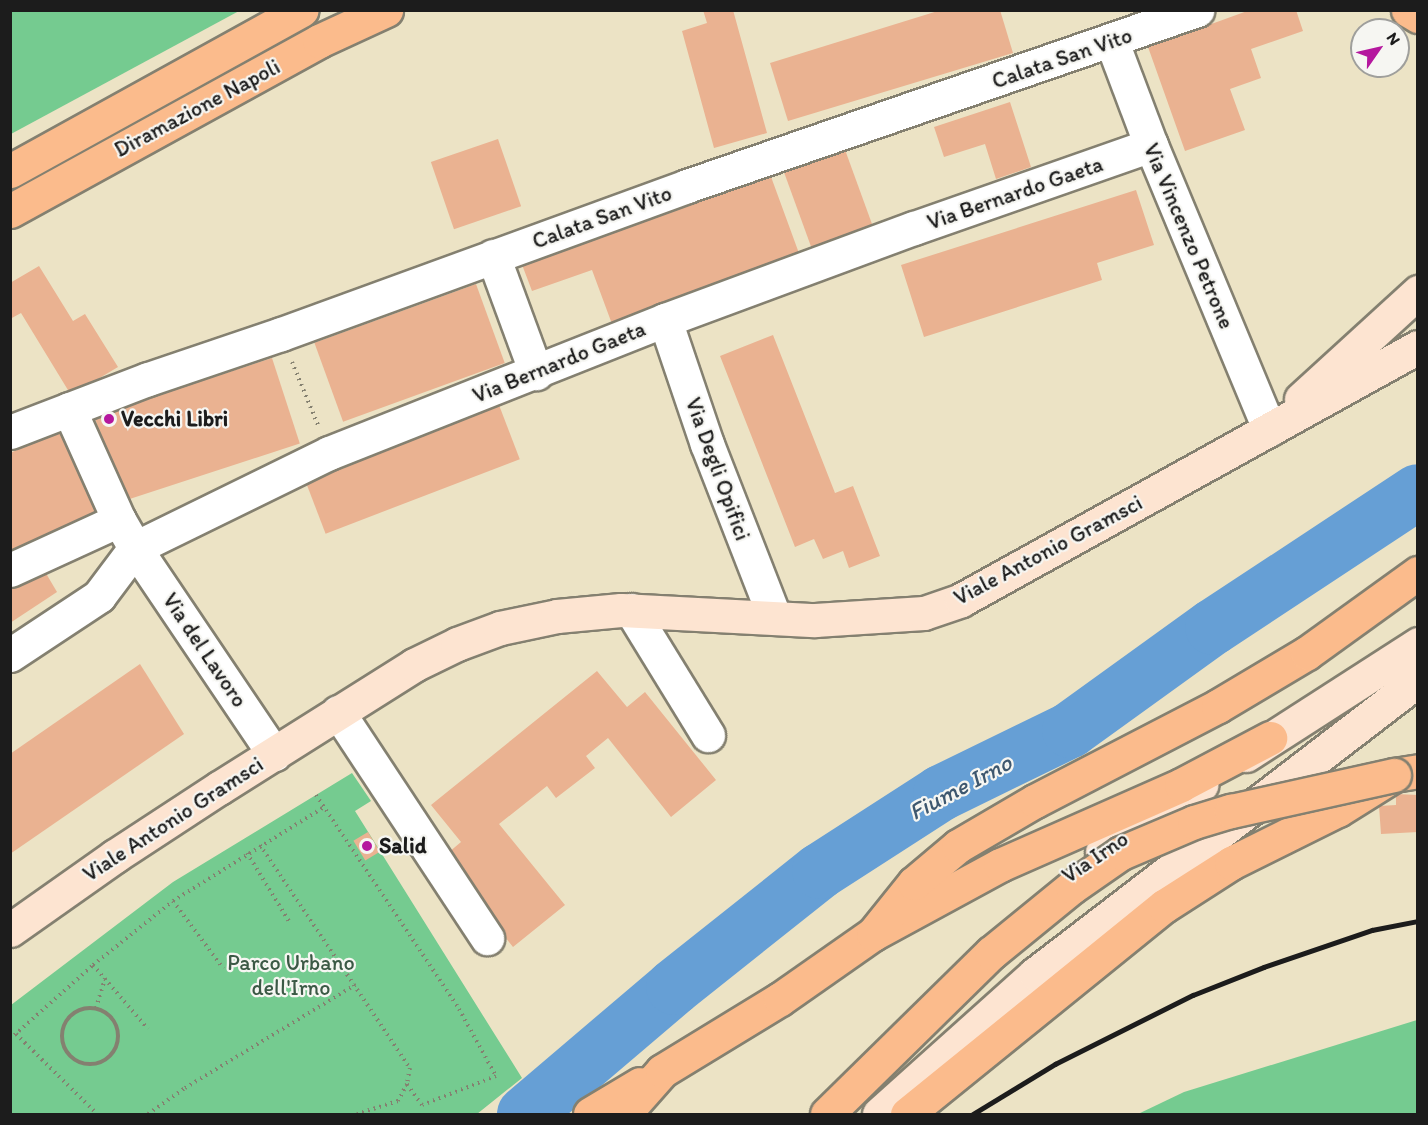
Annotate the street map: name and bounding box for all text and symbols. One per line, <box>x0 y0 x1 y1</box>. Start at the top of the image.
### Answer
north arrow <box>1350 18 1410 78</box>
street label: Calata San Vito <box>988 22 1136 94</box>
text: N <box>1383 29 1405 49</box>
street label: Diramazione Napoli <box>109 53 285 163</box>
street label: Via Vincenzo Petrone <box>1138 140 1240 332</box>
street label: Via Bernardo Gaeta <box>924 151 1106 235</box>
street label: Calata San Vito <box>529 180 675 254</box>
street label: Via Bernardo Gaeta <box>469 315 649 409</box>
street label: Via Degli Opifici <box>680 394 756 544</box>
place label: Vecchi Libri <box>121 406 228 432</box>
marker: Vecchi Libri <box>102 412 116 426</box>
street label: Viale Antonio Gramsci <box>949 489 1147 611</box>
street label: Via del Lavoro <box>157 588 253 712</box>
water label: Fiume Irno <box>904 748 1016 826</box>
street label: Viale Antonio Gramsci <box>78 751 268 887</box>
street label: Via Irno <box>1057 825 1133 889</box>
place label: Salid <box>379 833 426 859</box>
marker: Salid <box>360 839 374 853</box>
park label: Parco Urbano dell'Irno <box>227 949 355 1000</box>

